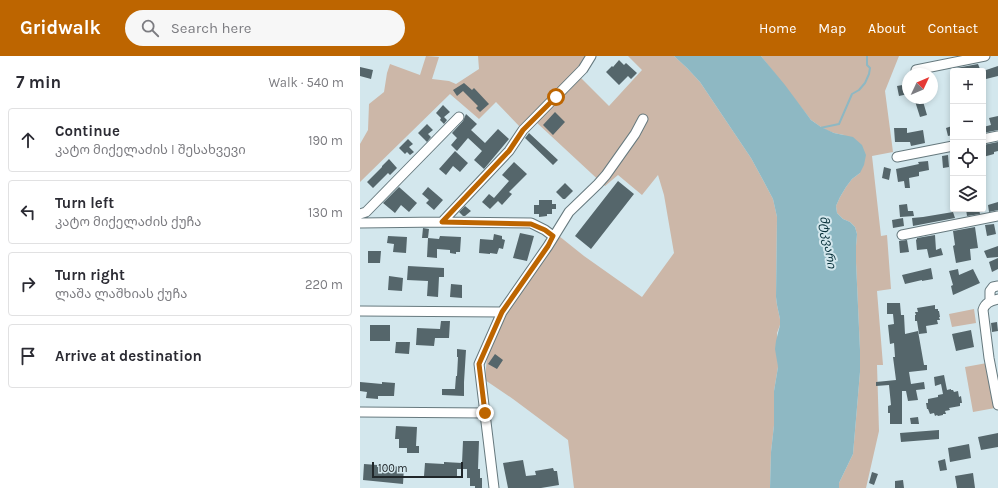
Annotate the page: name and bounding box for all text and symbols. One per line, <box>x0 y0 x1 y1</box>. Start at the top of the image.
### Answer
search box <box>125 10 405 46</box>
text: Gridwalk <box>20 17 101 39</box>
icon: search <box>139 17 161 39</box>
text: Search here <box>171 19 251 37</box>
text: Home <box>759 20 796 37</box>
text: Map <box>818 20 846 37</box>
text: About <box>868 20 906 37</box>
text: Contact <box>928 20 978 37</box>
north arrow <box>902 68 938 104</box>
map controls <box>950 68 986 212</box>
button: + <box>950 68 986 104</box>
text: 7 min <box>16 72 61 92</box>
text: Walk · 540 m <box>269 75 344 90</box>
route start <box>547 88 565 106</box>
button: − <box>950 104 986 140</box>
text: Continue <box>55 122 120 140</box>
icon: ahead <box>17 129 39 151</box>
text: 190 m <box>308 133 343 148</box>
button: locate <box>950 140 986 176</box>
text: კატო მიქელაძის I შესახვევი <box>55 142 246 157</box>
button: layers <box>950 176 986 212</box>
text: Turn left <box>55 194 114 212</box>
icon: left <box>17 201 39 223</box>
text: 130 m <box>308 205 343 220</box>
text: კატო მიქელაძის ქუჩა <box>55 214 201 229</box>
water label: მტკვარი <box>817 215 839 270</box>
text: Turn right <box>55 266 125 284</box>
icon: right <box>17 273 39 295</box>
text: 220 m <box>305 277 343 292</box>
text: ლაშა ლაშხიას ქუჩა <box>55 286 187 301</box>
icon: arrive <box>17 345 39 367</box>
text: Arrive at destination <box>55 347 202 365</box>
route end <box>476 404 494 422</box>
scale bar <box>372 460 463 479</box>
text: 100 m <box>378 462 408 475</box>

